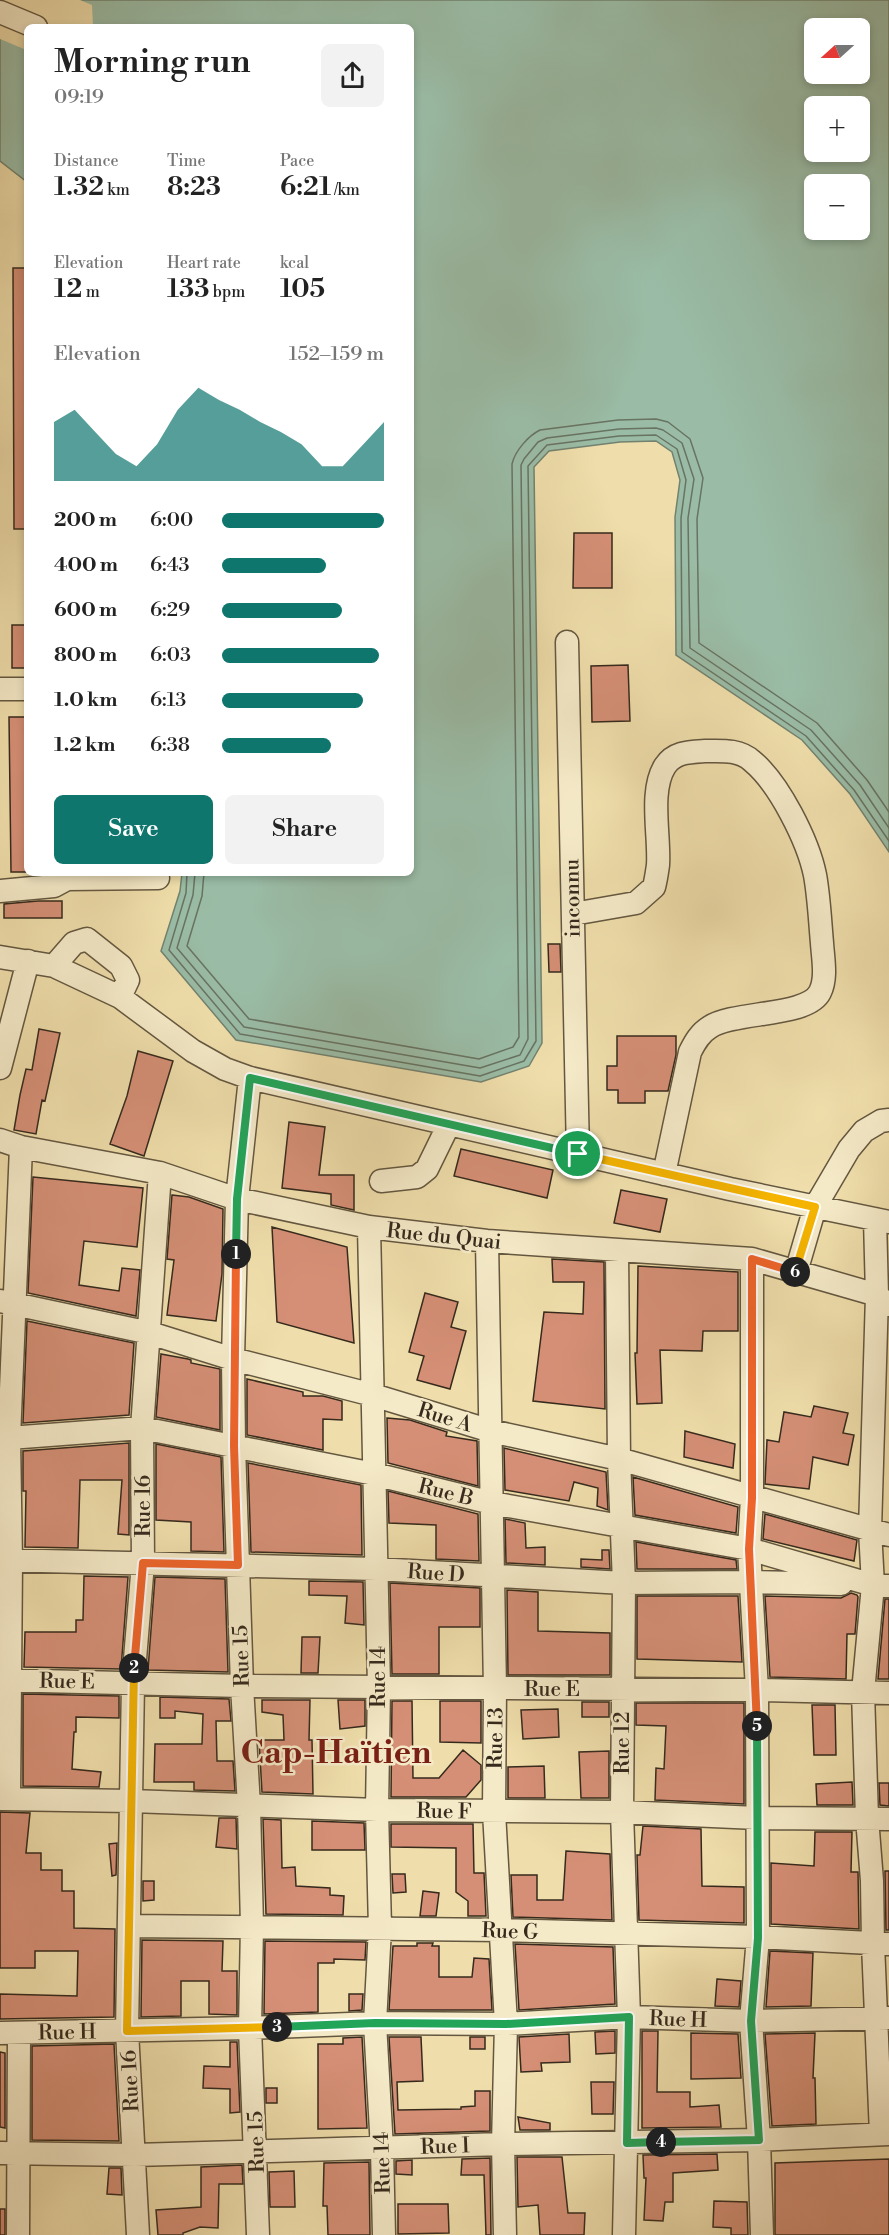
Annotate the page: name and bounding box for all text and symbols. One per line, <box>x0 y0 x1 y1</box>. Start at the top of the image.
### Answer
north arrow <box>804 18 870 84</box>
map controls <box>804 18 870 240</box>
text: Morning run <box>54 42 251 83</box>
button: share <box>321 44 384 107</box>
text: 09:19 <box>54 85 104 110</box>
button: + <box>804 96 870 162</box>
text: Distance <box>54 151 119 171</box>
text: Time <box>167 151 206 171</box>
text: Pace <box>280 151 314 171</box>
text: 1.32 <box>54 171 104 203</box>
text: 8:23 <box>167 171 221 203</box>
text: 6:21 <box>280 171 331 203</box>
button: − <box>804 174 870 240</box>
text: km <box>104 180 130 200</box>
text: /km <box>331 180 360 200</box>
text: Elevation <box>54 253 123 273</box>
text: Heart rate <box>167 253 241 273</box>
text: kcal <box>280 253 309 273</box>
text: 12 <box>54 273 82 305</box>
text: 133 <box>167 273 209 305</box>
text: 105 <box>280 273 325 305</box>
text: m <box>82 282 100 302</box>
text: bpm <box>209 282 245 302</box>
text: Elevation <box>54 342 141 367</box>
text: 152–159 m <box>289 342 384 367</box>
text: 200 m <box>54 508 117 533</box>
text: 6:00 <box>150 508 193 533</box>
text: 400 m <box>54 553 118 578</box>
text: 6:43 <box>150 553 190 578</box>
text: 600 m <box>54 598 117 623</box>
text: 6:29 <box>150 598 190 623</box>
text: 800 m <box>54 643 117 668</box>
text: 6:03 <box>150 643 191 668</box>
text: 1.0 km <box>54 688 118 713</box>
text: 6:13 <box>150 688 186 713</box>
text: 1.2 km <box>54 733 116 758</box>
text: 6:38 <box>150 733 190 758</box>
button: Save <box>54 795 213 864</box>
button: Share <box>225 795 384 864</box>
street label: inconnu <box>559 858 587 938</box>
pin <box>552 1128 603 1179</box>
icon: arrive <box>561 1137 594 1170</box>
street label: Rue du Quai <box>385 1218 503 1256</box>
pin: 1 <box>221 1239 251 1269</box>
text: 1 <box>232 1244 240 1264</box>
pin: 6 <box>780 1257 810 1287</box>
text: 6 <box>790 1262 800 1282</box>
street label: Rue A <box>414 1397 476 1439</box>
street label: Rue B <box>415 1474 476 1512</box>
street label: Rue 16 <box>131 1475 157 1537</box>
street label: Rue D <box>406 1559 466 1589</box>
street label: Rue 15 <box>228 1625 256 1687</box>
street label: Rue 14 <box>366 1646 392 1708</box>
pin: 2 <box>119 1653 149 1683</box>
text: 2 <box>129 1658 139 1678</box>
street label: Rue E <box>39 1669 95 1695</box>
street label: Rue E <box>524 1677 580 1703</box>
street label: Rue 13 <box>482 1707 510 1769</box>
pin: 5 <box>742 1711 772 1741</box>
street label: Rue 12 <box>610 1712 636 1774</box>
text: 5 <box>752 1716 762 1736</box>
district label: Cap-Haïtien <box>240 1733 432 1774</box>
street label: Rue F <box>416 1799 472 1825</box>
street label: Rue G <box>481 1918 539 1946</box>
street label: Rue H <box>648 2006 708 2034</box>
pin: 3 <box>262 2012 292 2042</box>
text: 3 <box>272 2017 282 2037</box>
street label: Rue H <box>38 2019 97 2047</box>
street label: Rue 16 <box>116 2049 146 2113</box>
street label: Rue 15 <box>243 2111 271 2173</box>
pin: 4 <box>646 2127 676 2157</box>
street label: Rue 14 <box>369 2131 397 2194</box>
text: 4 <box>656 2132 666 2152</box>
street label: Rue I <box>420 2133 470 2161</box>

